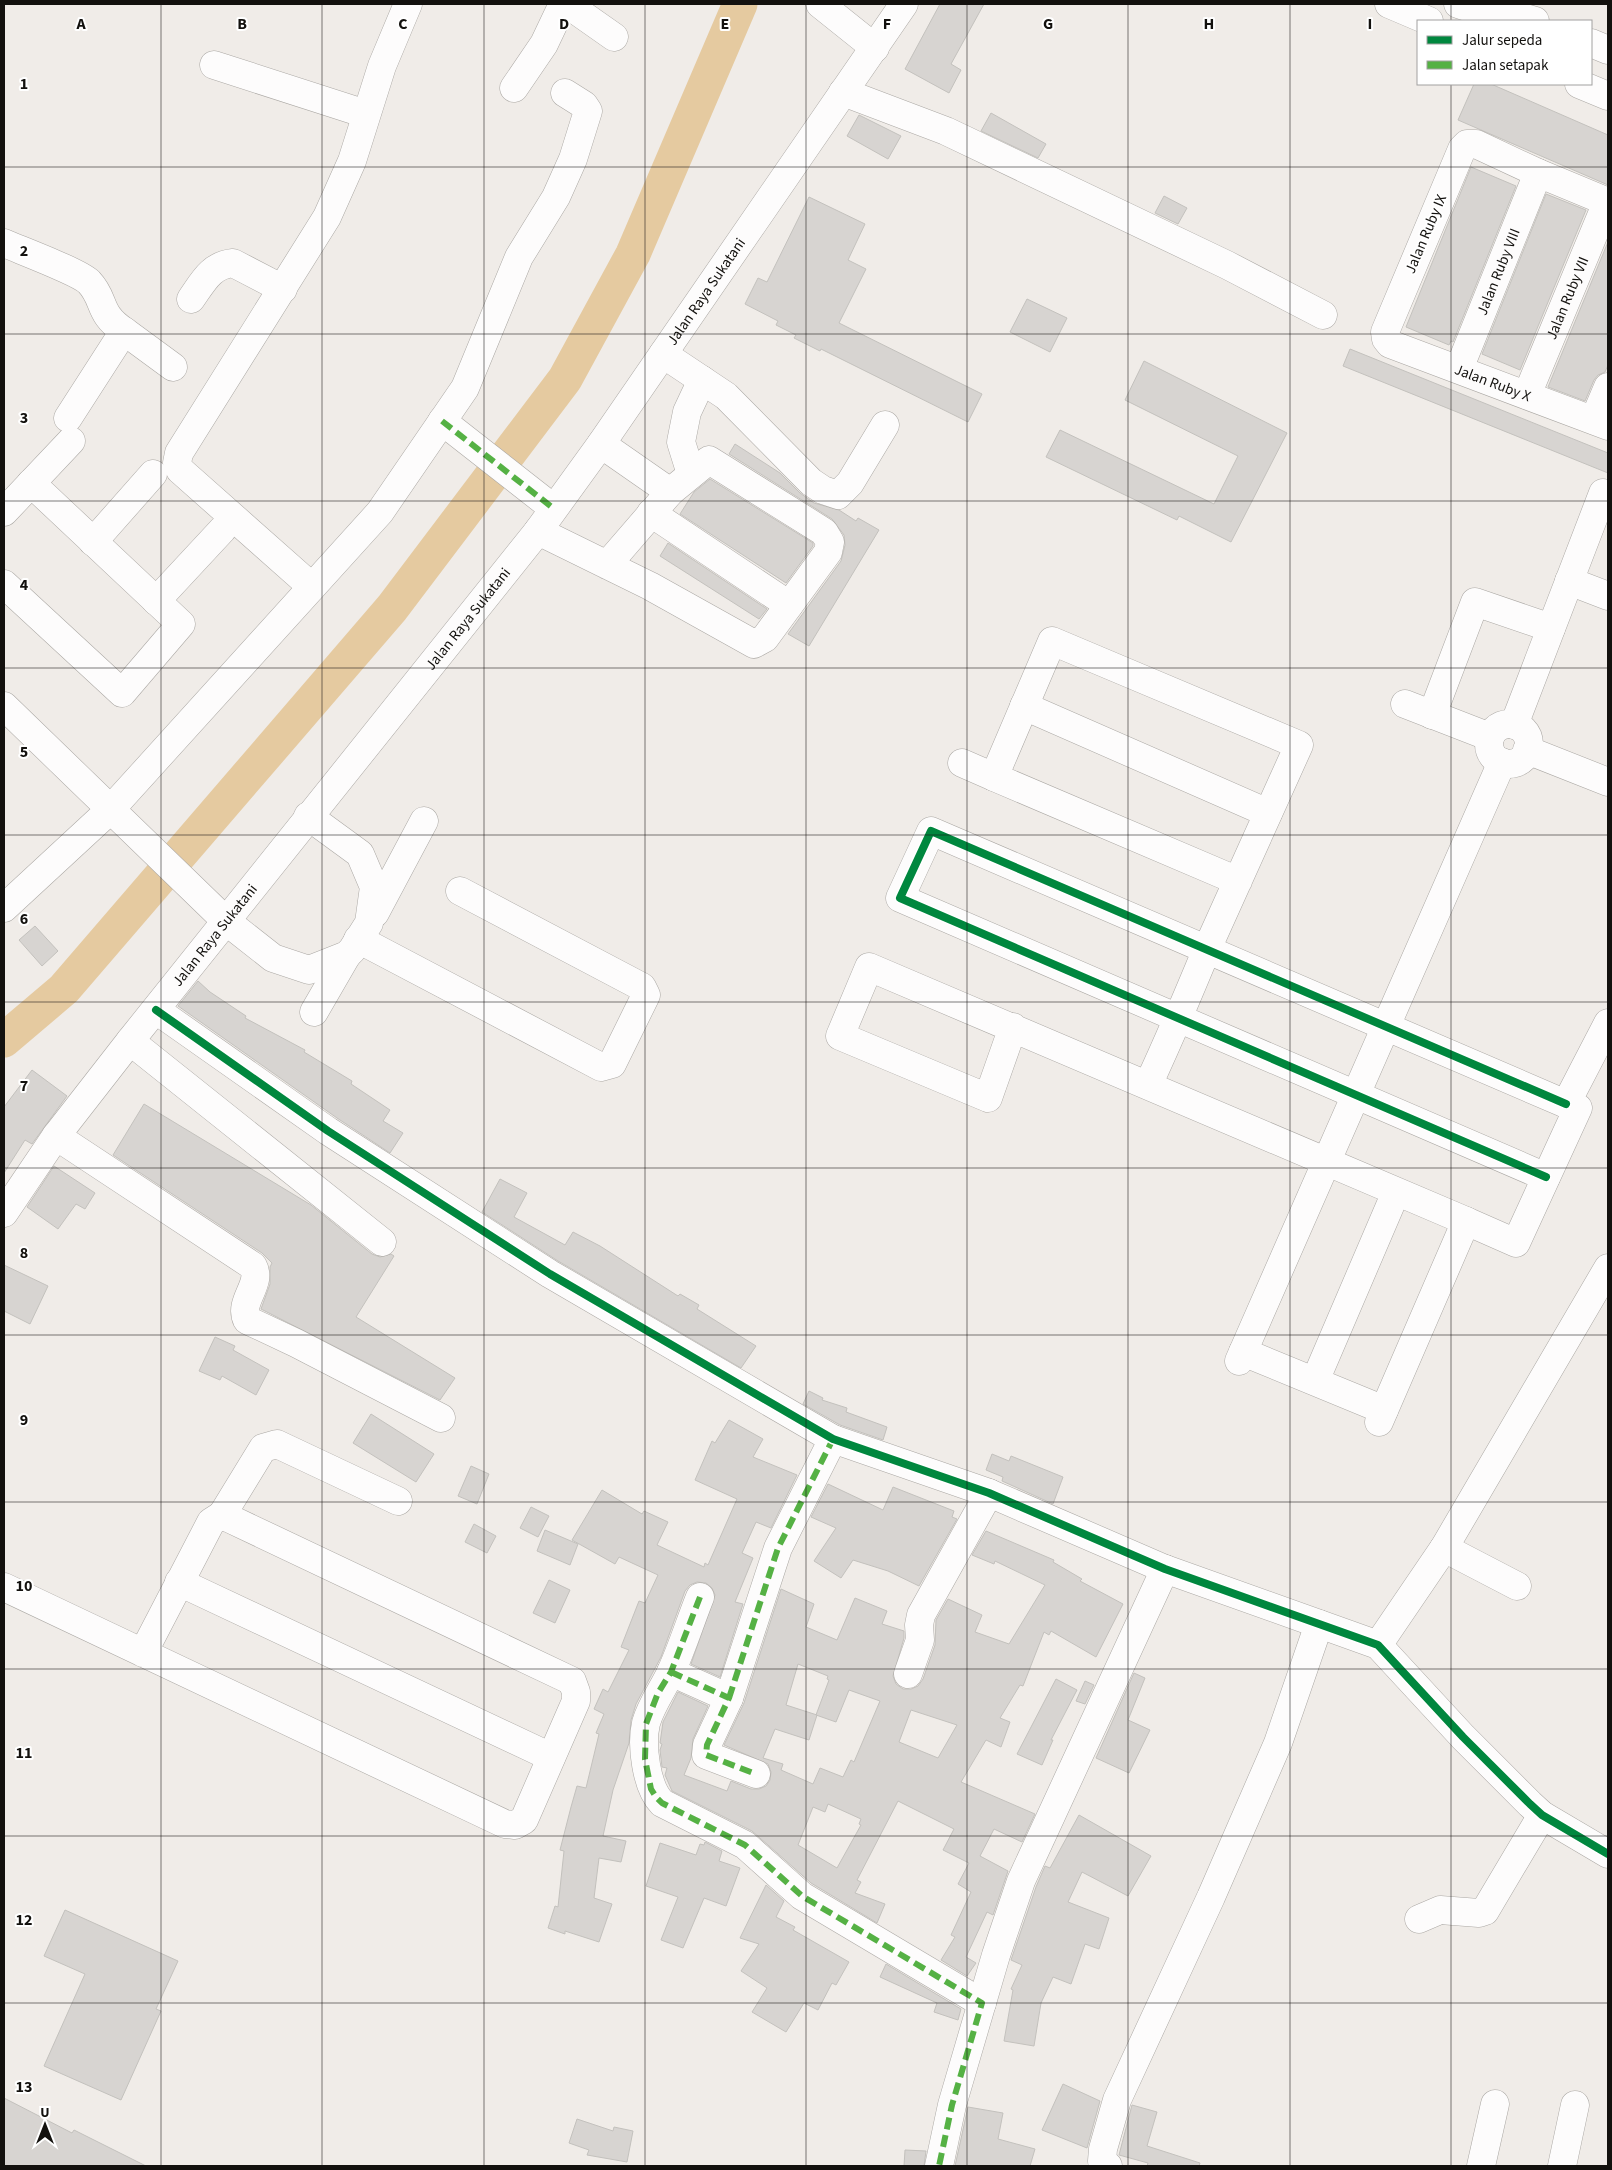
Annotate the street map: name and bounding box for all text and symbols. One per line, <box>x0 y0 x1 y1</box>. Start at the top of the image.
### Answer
text: A <box>75 13 86 35</box>
text: B <box>237 13 247 35</box>
text: C <box>398 13 408 35</box>
text: D <box>559 13 569 35</box>
text: E <box>721 13 729 35</box>
text: F <box>883 13 891 35</box>
text: G <box>1043 13 1053 35</box>
text: H <box>1204 13 1214 35</box>
text: I <box>1368 13 1372 35</box>
legend <box>1417 20 1592 85</box>
text: Jalur sepeda <box>1462 30 1542 51</box>
text: Jalan setapak <box>1462 55 1549 76</box>
text: 1 <box>20 73 28 95</box>
street label: Jalan Ruby IX <box>1400 191 1452 277</box>
street label: Jalan Ruby VIII <box>1471 225 1525 318</box>
street label: Jalan Raya Sukatani <box>662 234 750 349</box>
text: 2 <box>20 240 28 262</box>
street label: Jalan Ruby VII <box>1541 253 1594 343</box>
street label: Jalan Ruby X <box>1452 359 1534 407</box>
text: 3 <box>20 407 28 429</box>
street label: Jalan Raya Sukatani <box>420 563 515 674</box>
text: 4 <box>20 574 29 596</box>
text: 5 <box>20 741 28 763</box>
street label: Jalan Raya Sukatani <box>167 879 262 991</box>
text: 6 <box>20 908 28 930</box>
text: 7 <box>20 1075 28 1097</box>
text: 8 <box>20 1242 28 1264</box>
text: 9 <box>20 1409 28 1431</box>
text: 10 <box>16 1575 32 1597</box>
text: 11 <box>16 1742 32 1764</box>
text: 12 <box>16 1909 32 1931</box>
text: 13 <box>16 2076 32 2098</box>
north arrow <box>20 2100 70 2150</box>
text: U <box>40 2103 50 2123</box>

